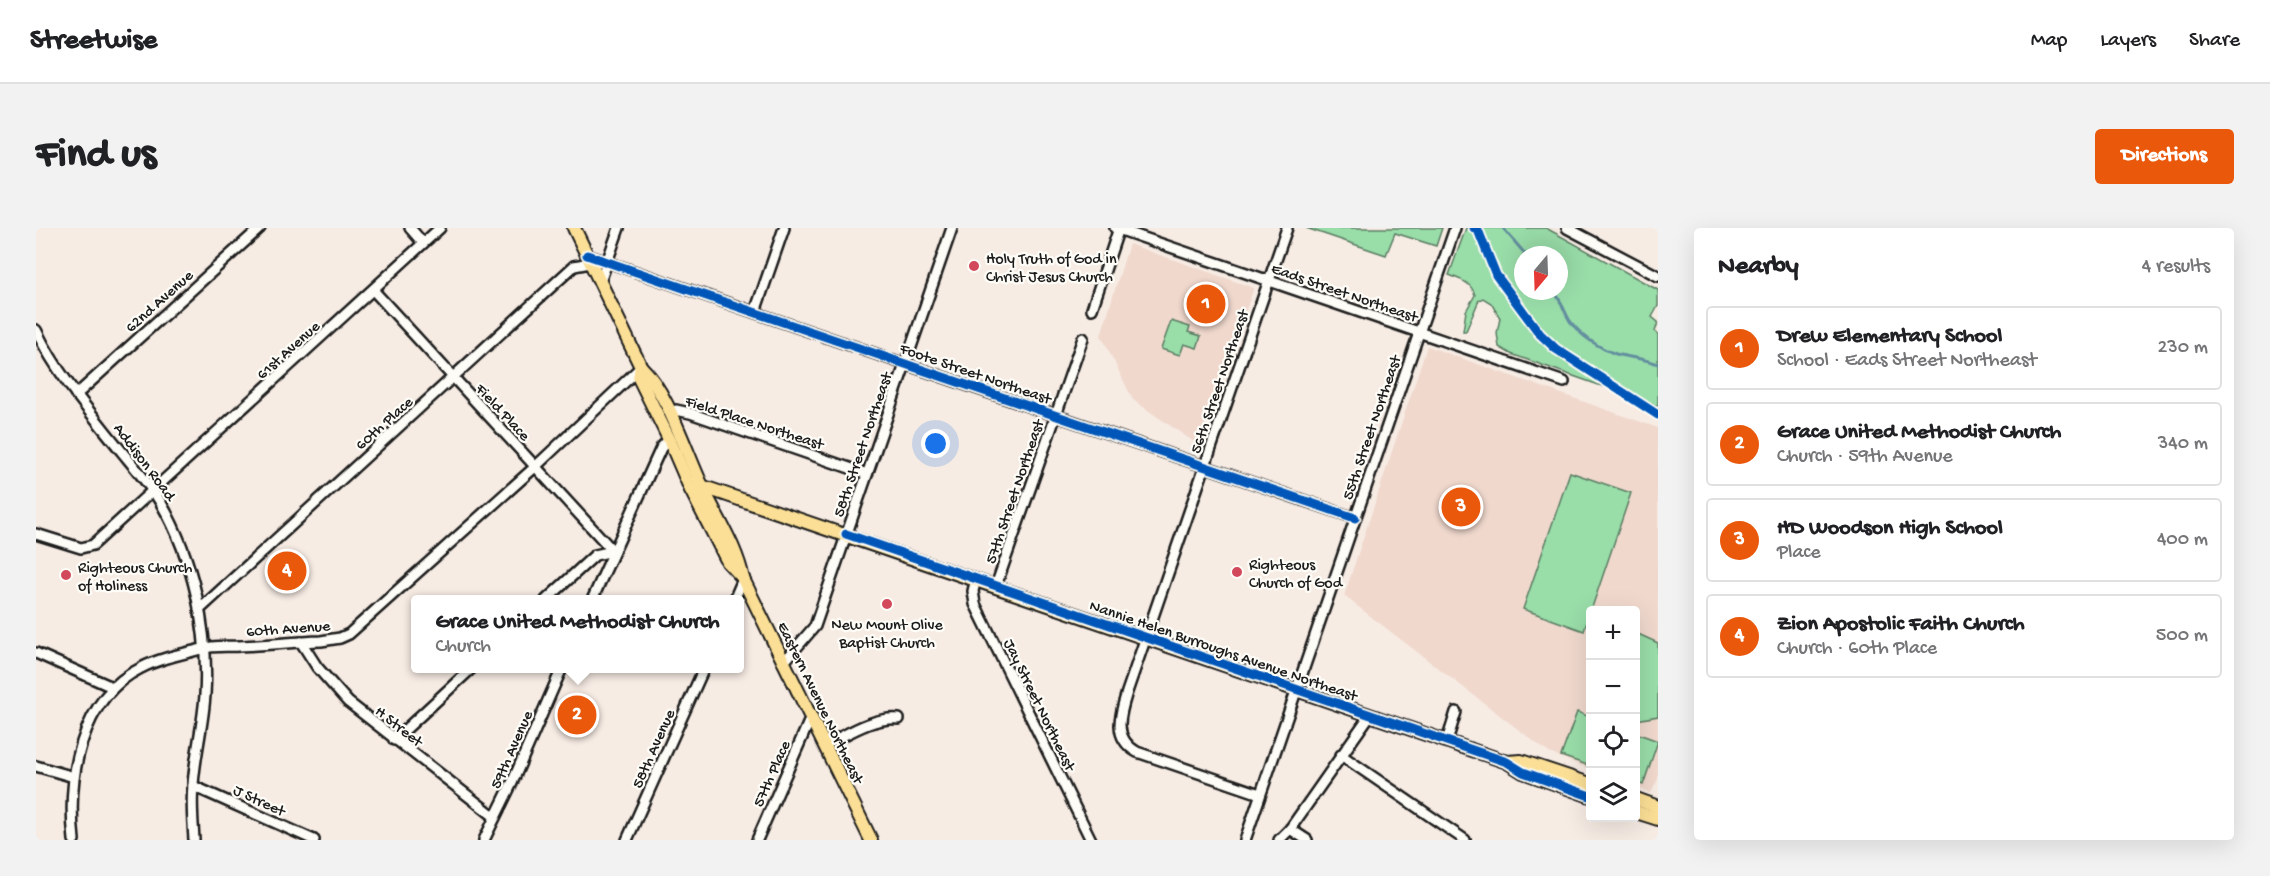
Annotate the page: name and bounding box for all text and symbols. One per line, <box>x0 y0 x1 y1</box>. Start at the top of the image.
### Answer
text: Streetwise <box>30 25 157 58</box>
text: Map <box>2031 29 2067 54</box>
text: Layers <box>2100 29 2156 54</box>
text: Share <box>2189 29 2240 54</box>
button: Directions <box>2095 129 2234 184</box>
text: Find us <box>36 132 156 181</box>
north arrow <box>1514 246 1568 300</box>
place label: Holy Truth of God in Christ Jesus Church <box>986 251 1117 288</box>
text: Nearby <box>1718 252 1799 283</box>
text: 4 results <box>2142 256 2210 279</box>
marker: Holy Truth of God in Christ Jesus Church <box>967 259 981 273</box>
street label: Eads Street Northeast <box>1268 260 1421 329</box>
street label: 62nd Avenue <box>122 267 199 338</box>
pin: 1 <box>1186 282 1226 326</box>
street label: 56th Street Northeast <box>1188 306 1255 457</box>
street label: 61st Avenue <box>254 318 326 385</box>
text: Drew Elementary School <box>1777 324 2002 350</box>
text: 1 <box>1735 337 1744 360</box>
text: 230 m <box>2158 337 2208 360</box>
street label: Foote Street Northeast <box>896 340 1054 411</box>
text: School · Eads Street Northeast <box>1777 350 2037 373</box>
street label: 55th Street Northeast <box>1340 352 1407 503</box>
street label: 58th Street Northeast <box>831 369 898 520</box>
street label: Field Place <box>469 380 533 447</box>
street label: 60th Place <box>353 393 419 455</box>
street label: Field Place Northeast <box>681 393 827 456</box>
street label: 57th Street Northeast <box>983 416 1050 567</box>
text: Grace United Methodist Church <box>1777 420 2061 446</box>
street label: Addison Road <box>108 421 180 507</box>
your location <box>921 429 950 458</box>
text: 2 <box>1735 433 1744 456</box>
text: 340 m <box>2158 433 2208 456</box>
text: Church · 59th Avenue <box>1777 446 1953 469</box>
pin: 3 <box>1442 484 1480 530</box>
text: HD Woodson High School <box>1777 516 2003 542</box>
text: 3 <box>1734 529 1745 552</box>
text: 400 m <box>2157 529 2208 552</box>
text: Place <box>1777 542 1821 565</box>
pin: 4 <box>268 548 306 594</box>
place label: Righteous Church of God <box>1249 557 1344 594</box>
place label: Righteous Church of Holiness <box>78 560 193 597</box>
marker: Righteous Church of God <box>1230 565 1244 579</box>
marker: Righteous Church of Holiness <box>59 568 73 582</box>
popup <box>411 595 744 673</box>
marker: New Mount Olive Baptist Church <box>880 597 894 611</box>
street label: Nannie Helen Burroughs Avenue Northeast <box>1087 597 1361 708</box>
map controls <box>1586 606 1640 822</box>
button: + <box>1586 606 1640 660</box>
text: Grace United Methodist Church <box>435 610 720 636</box>
text: Zion Apostolic Faith Church <box>1777 612 2025 638</box>
place label: New Mount Olive Baptist Church <box>831 617 944 654</box>
street label: 60th Avenue <box>246 618 332 643</box>
street label: Eastern Avenue Northeast <box>771 620 867 789</box>
text: 4 <box>1735 625 1744 648</box>
text: 500 m <box>2156 625 2208 648</box>
text: Church <box>435 636 491 659</box>
street label: Jay Street Northeast <box>998 636 1079 776</box>
text: Church · 60th Place <box>1777 638 1937 661</box>
button: − <box>1586 660 1640 714</box>
pin: 2 <box>558 692 596 738</box>
street label: H Street <box>370 703 427 753</box>
street label: 58th Avenue <box>629 706 681 792</box>
street label: 59th Avenue <box>488 708 539 792</box>
button: locate <box>1586 714 1640 768</box>
street label: 57th Place <box>750 738 797 811</box>
button: layers <box>1586 768 1640 822</box>
street label: J Street <box>230 782 289 823</box>

